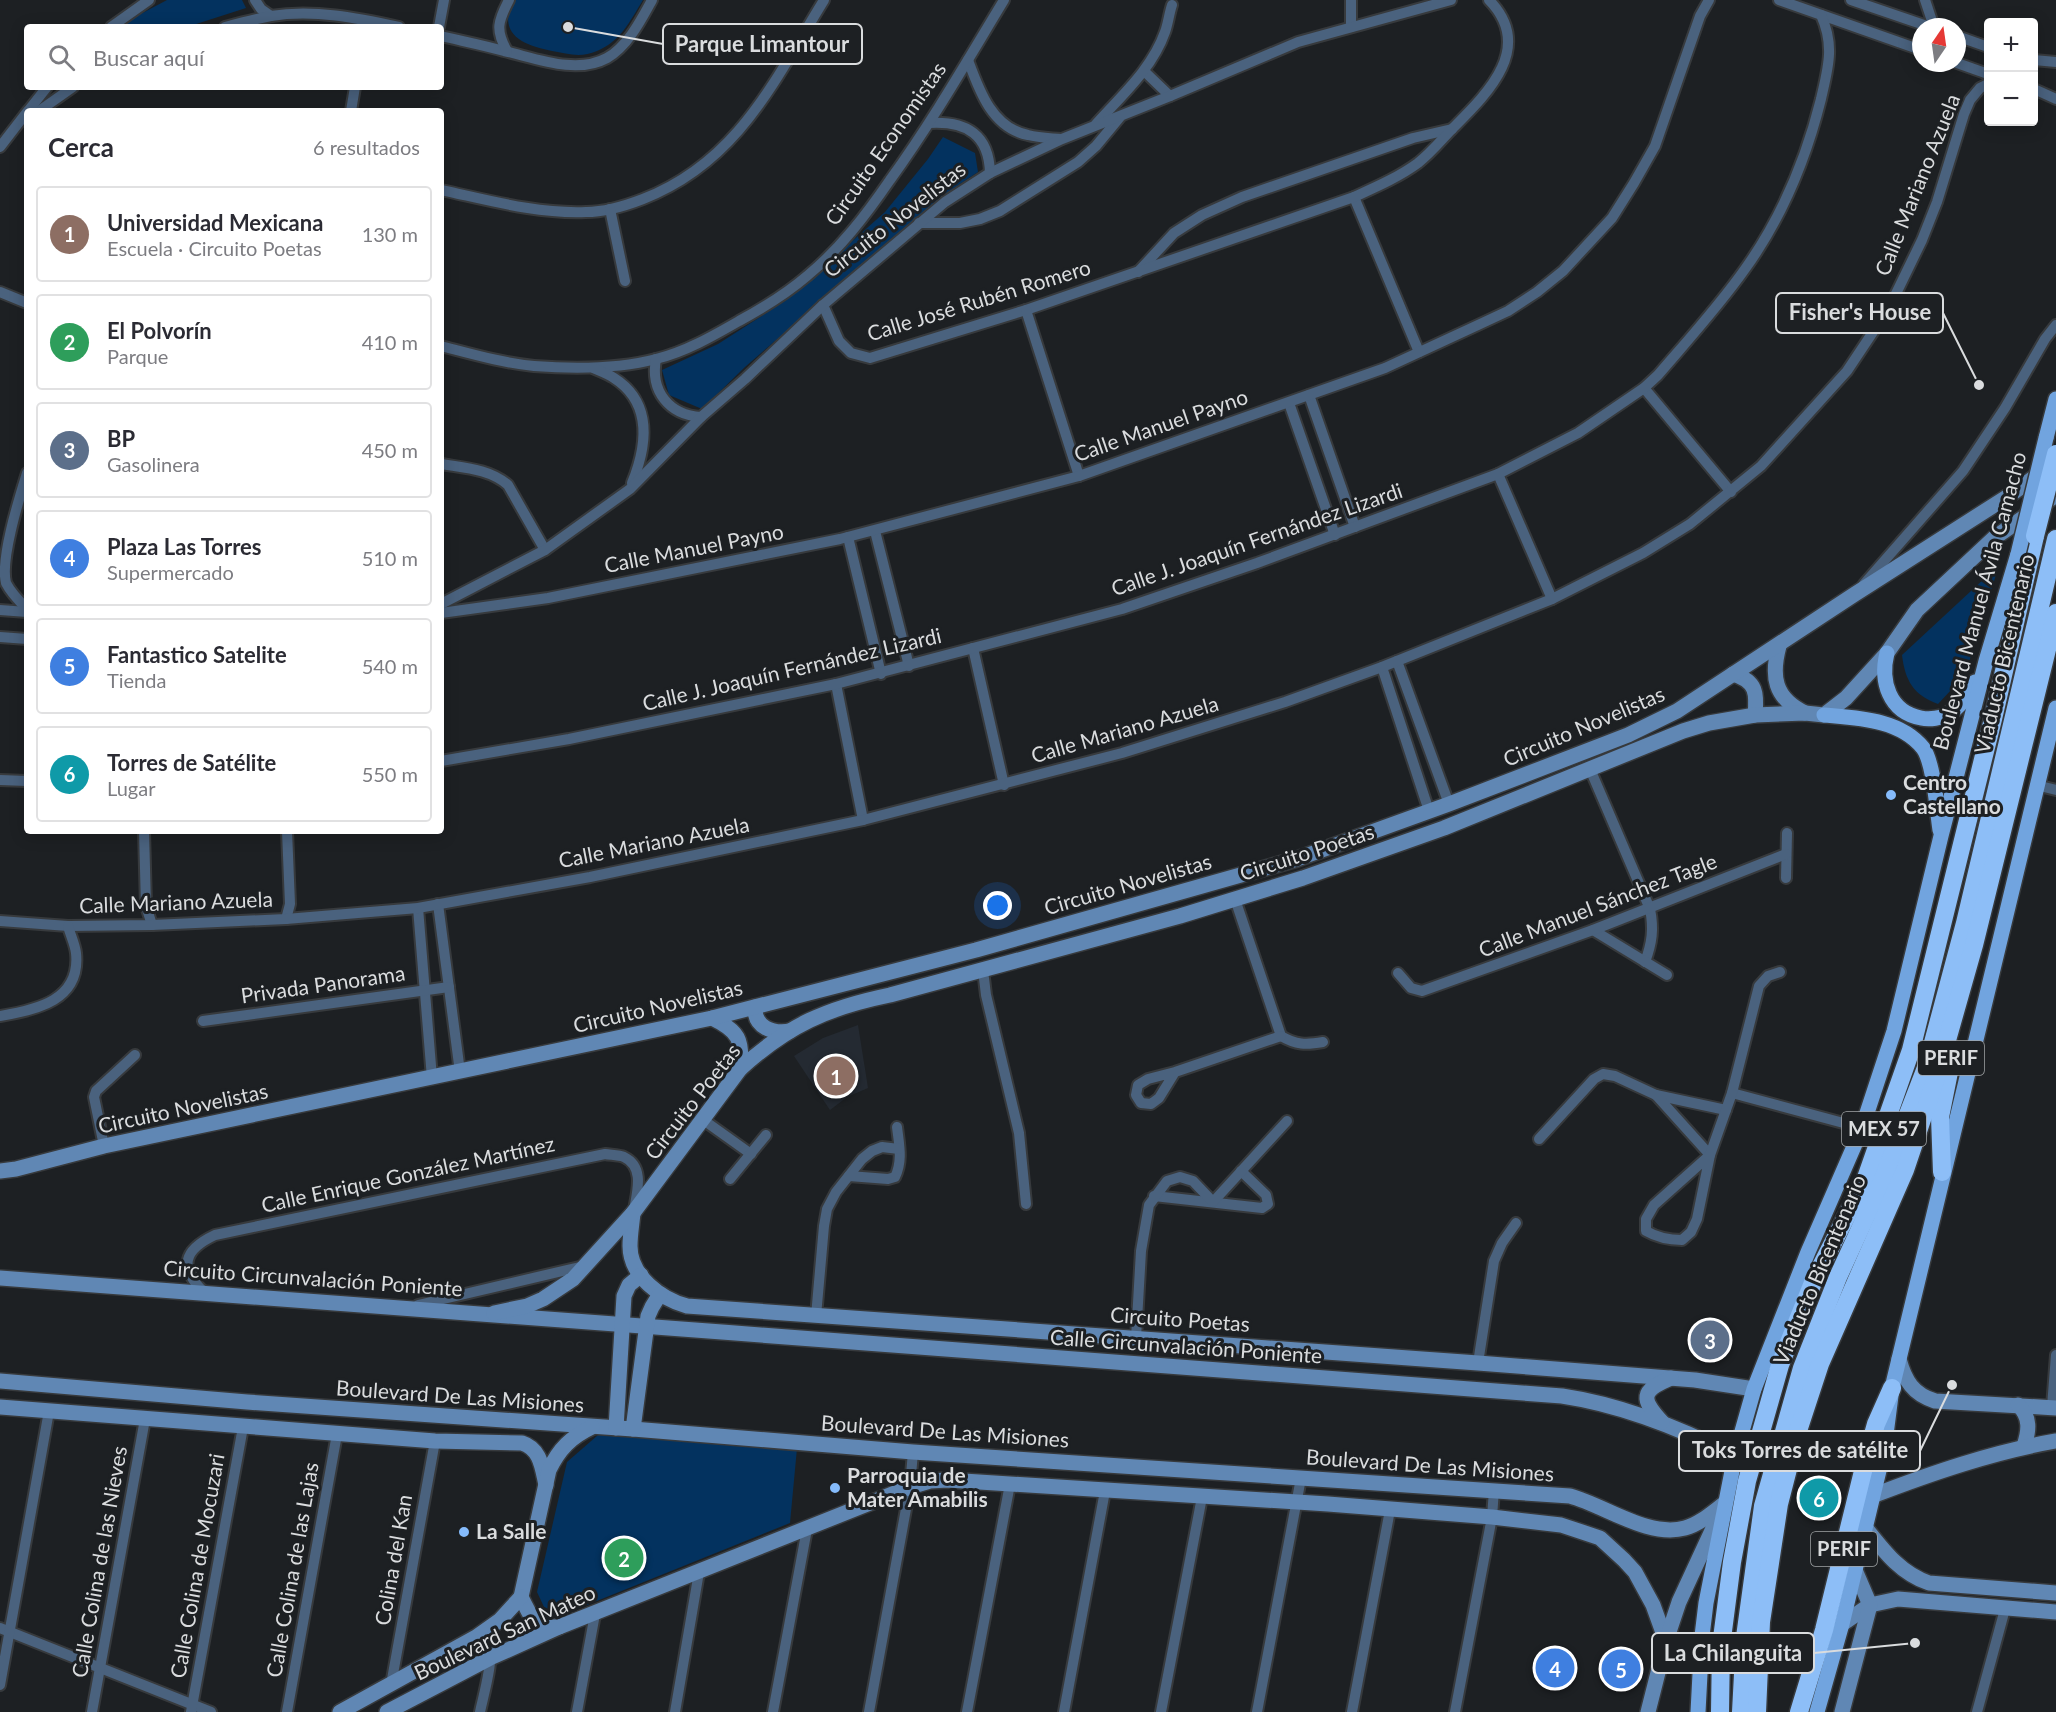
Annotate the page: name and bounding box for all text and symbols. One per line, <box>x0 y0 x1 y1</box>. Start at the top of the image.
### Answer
north arrow <box>1912 18 1966 72</box>
map controls <box>1984 18 2038 126</box>
button: + <box>1984 18 2038 72</box>
search box <box>24 24 444 90</box>
callout: Parque Limantour <box>663 24 862 64</box>
text: Parque Limantour <box>675 30 850 57</box>
icon: search <box>45 41 78 74</box>
text: Buscar aquí <box>93 44 204 71</box>
street label: Circuito Economistas <box>819 57 950 229</box>
button: − <box>1984 72 2038 126</box>
street label: Calle Mariano Azuela <box>1869 90 1964 279</box>
text: Cerca <box>48 131 114 163</box>
text: 6 resultados <box>313 135 420 159</box>
street label: Circuito Novelistas <box>818 156 970 282</box>
text: Universidad Mexicana <box>107 209 323 236</box>
text: 1 <box>64 222 75 246</box>
text: 130 m <box>362 222 418 246</box>
text: Escuela · Circuito Poetas <box>107 236 322 260</box>
street label: Calle José Rubén Romero <box>864 254 1093 345</box>
callout: Fisher's House <box>1776 293 1943 333</box>
text: Fisher's House <box>1789 298 1932 325</box>
text: El Polvorín <box>107 317 212 344</box>
text: 2 <box>64 330 75 354</box>
text: 410 m <box>362 330 418 354</box>
text: Parque <box>107 344 168 368</box>
street label: Calle Manuel Payno <box>1070 383 1251 466</box>
text: BP <box>107 425 135 452</box>
text: 3 <box>64 438 75 462</box>
text: 450 m <box>362 438 418 462</box>
street label: Boulevard Manuel Ávila Camacho <box>1927 449 2030 753</box>
text: Gasolinera <box>107 452 200 476</box>
street label: Calle J. Joaquín Fernández Lizardi <box>1108 477 1405 600</box>
street label: Calle Manuel Payno <box>602 518 786 577</box>
text: Plaza Las Torres <box>107 533 261 560</box>
text: 4 <box>64 546 75 570</box>
text: 510 m <box>362 546 418 570</box>
street label: Viaducto Bicentenario <box>1968 551 2039 756</box>
text: Supermercado <box>107 560 234 584</box>
street label: Calle J. Joaquín Fernández Lizardi <box>640 622 944 715</box>
text: Fantastico Satelite <box>107 641 287 668</box>
text: 5 <box>64 654 75 678</box>
text: 540 m <box>362 654 418 678</box>
text: Tienda <box>107 668 166 692</box>
street label: Circuito Novelistas <box>1499 680 1668 771</box>
street label: Calle Mariano Azuela <box>1028 690 1221 767</box>
text: Torres de Satélite <box>107 749 276 776</box>
text: 6 <box>64 762 75 786</box>
text: 550 m <box>362 762 418 786</box>
place label: Centro Castellano <box>1903 769 2001 818</box>
text: Lugar <box>107 776 155 800</box>
marker: Centro Castellano <box>1884 788 1898 802</box>
street label: Calle Mariano Azuela <box>556 811 751 872</box>
street label: Circuito Poetas <box>1236 818 1377 885</box>
street label: Circuito Novelistas <box>1041 848 1214 919</box>
street label: Calle Manuel Sánchez Tagle <box>1475 848 1720 962</box>
street label: Calle Mariano Azuela <box>79 886 273 917</box>
your location <box>983 891 1012 920</box>
street label: Privada Panorama <box>239 960 407 1007</box>
street label: Circuito Novelistas <box>571 974 745 1037</box>
street label: Circuito Poetas <box>639 1038 745 1164</box>
road number: PERIF <box>1918 1041 1984 1075</box>
pin: 1 <box>816 1054 856 1098</box>
street label: Circuito Novelistas <box>96 1077 270 1138</box>
road number: MEX 57 <box>1842 1112 1926 1146</box>
street label: Calle Enrique González Martínez <box>259 1130 557 1217</box>
street label: Viaducto Bicentenario <box>1767 1170 1870 1368</box>
street label: Circuito Circunvalación Poniente <box>163 1255 464 1300</box>
street label: Circuito Poetas <box>1109 1301 1251 1336</box>
pin: 3 <box>1690 1318 1730 1362</box>
street label: Calle Circunvalación Poniente <box>1049 1324 1323 1367</box>
street label: Boulevard De Las Misiones <box>335 1374 585 1417</box>
street label: Boulevard De Las Misiones <box>820 1409 1070 1452</box>
callout: Toks Torres de satélite <box>1679 1431 1920 1471</box>
text: Toks Torres de satélite <box>1692 1436 1908 1463</box>
street label: Boulevard De Las Misiones <box>1305 1443 1555 1486</box>
street label: Calle Colina de las Nieves <box>66 1444 131 1679</box>
street label: Calle Colina de Mocuzari <box>164 1451 229 1680</box>
street label: Calle Colina de las Lajas <box>260 1460 323 1679</box>
place label: Parroquia de Mater Amabilis <box>847 1462 988 1511</box>
pin: 6 <box>1800 1476 1838 1520</box>
marker: Parroquia de Mater Amabilis <box>828 1481 842 1495</box>
street label: Colina del Kan <box>369 1492 416 1627</box>
place label: La Salle <box>476 1518 546 1543</box>
marker: La Salle <box>457 1525 471 1539</box>
road number: PERIF <box>1811 1532 1877 1566</box>
pin: 2 <box>604 1536 644 1580</box>
street label: Boulevard San Mateo <box>410 1579 599 1685</box>
callout: La Chilanguita <box>1652 1633 1814 1673</box>
text: La Chilanguita <box>1664 1639 1802 1666</box>
pin: 4 <box>1536 1646 1574 1690</box>
pin: 5 <box>1602 1646 1640 1692</box>

